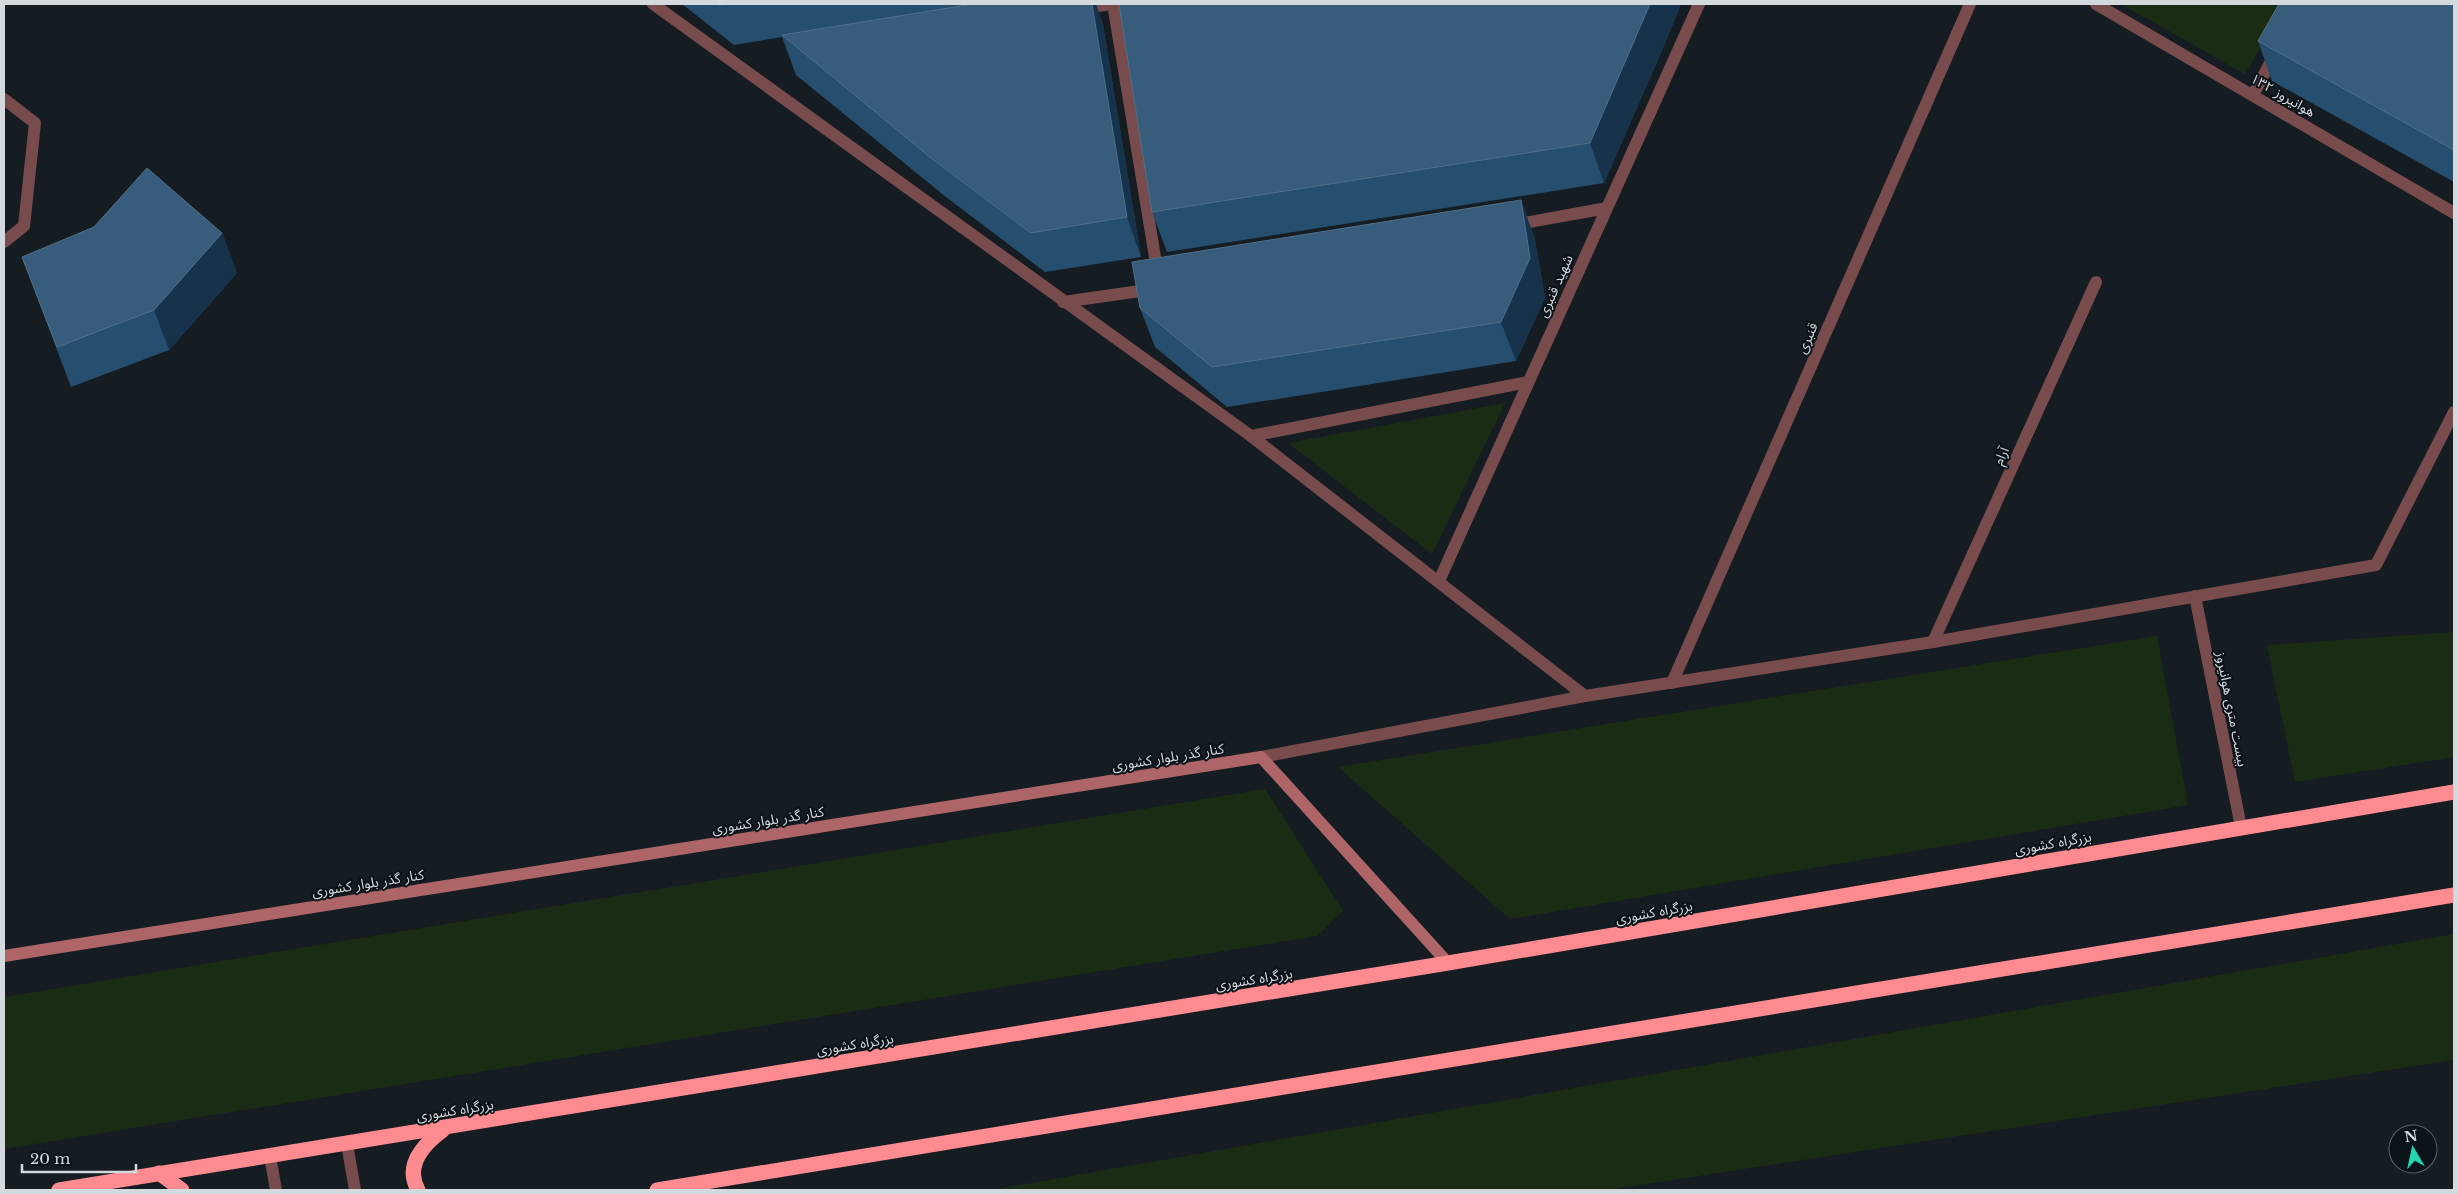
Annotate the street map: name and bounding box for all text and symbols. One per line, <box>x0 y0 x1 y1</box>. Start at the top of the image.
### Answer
street label: هوانیروز ۱۳۲ <box>2247 69 2319 121</box>
street label: شهید قنبری <box>1533 252 1577 320</box>
street label: قنبری <box>1792 320 1822 356</box>
street label: آرام <box>1989 443 2015 469</box>
street label: بیست متری هوانیروز <box>2212 649 2252 768</box>
street label: کنار گذر بلوار کشوری <box>1111 739 1226 775</box>
street label: کنار گذر بلوار کشوری <box>711 802 826 838</box>
street label: بزرگراه کشوری <box>2013 827 2093 859</box>
street label: کنار گذر بلوار کشوری <box>311 865 426 901</box>
street label: بزرگراه کشوری <box>1614 896 1694 928</box>
street label: بزرگراه کشوری <box>1214 964 1294 994</box>
street label: بزرگراه کشوری <box>815 1029 895 1059</box>
street label: بزرگراه کشوری <box>415 1095 495 1125</box>
north arrow <box>2388 1124 2438 1174</box>
text: N <box>2403 1126 2419 1146</box>
scale bar <box>22 1142 136 1174</box>
text: 20 m <box>30 1149 70 1168</box>

